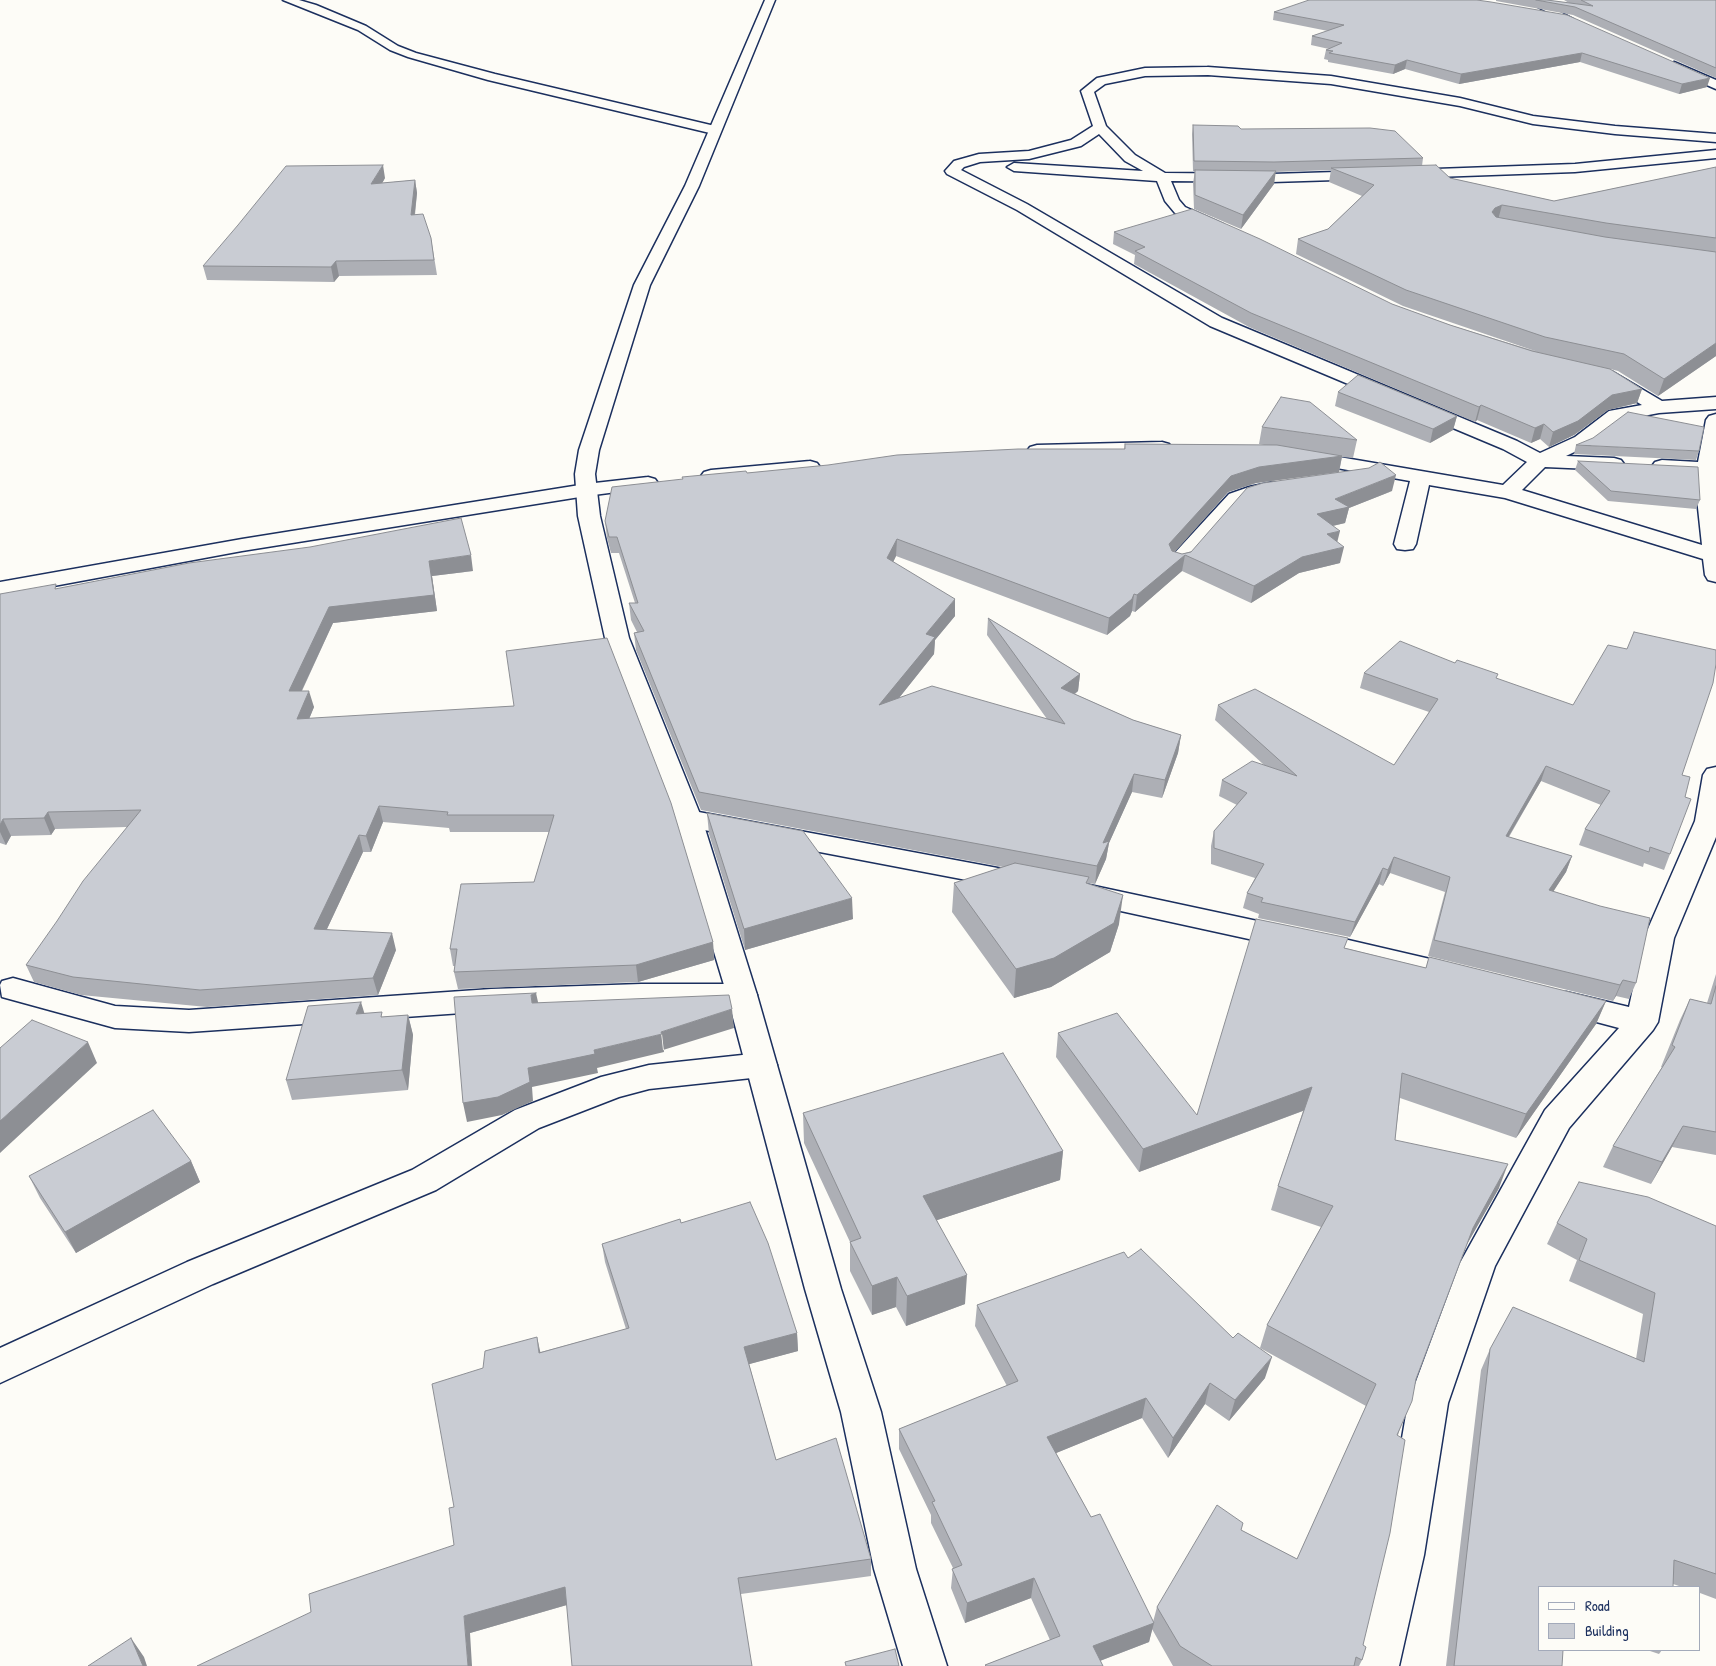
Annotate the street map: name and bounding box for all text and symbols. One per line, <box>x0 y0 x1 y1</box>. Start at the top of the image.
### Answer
legend <box>1538 1586 1701 1651</box>
text: Road <box>1585 1595 1610 1616</box>
text: Building <box>1585 1620 1629 1641</box>

